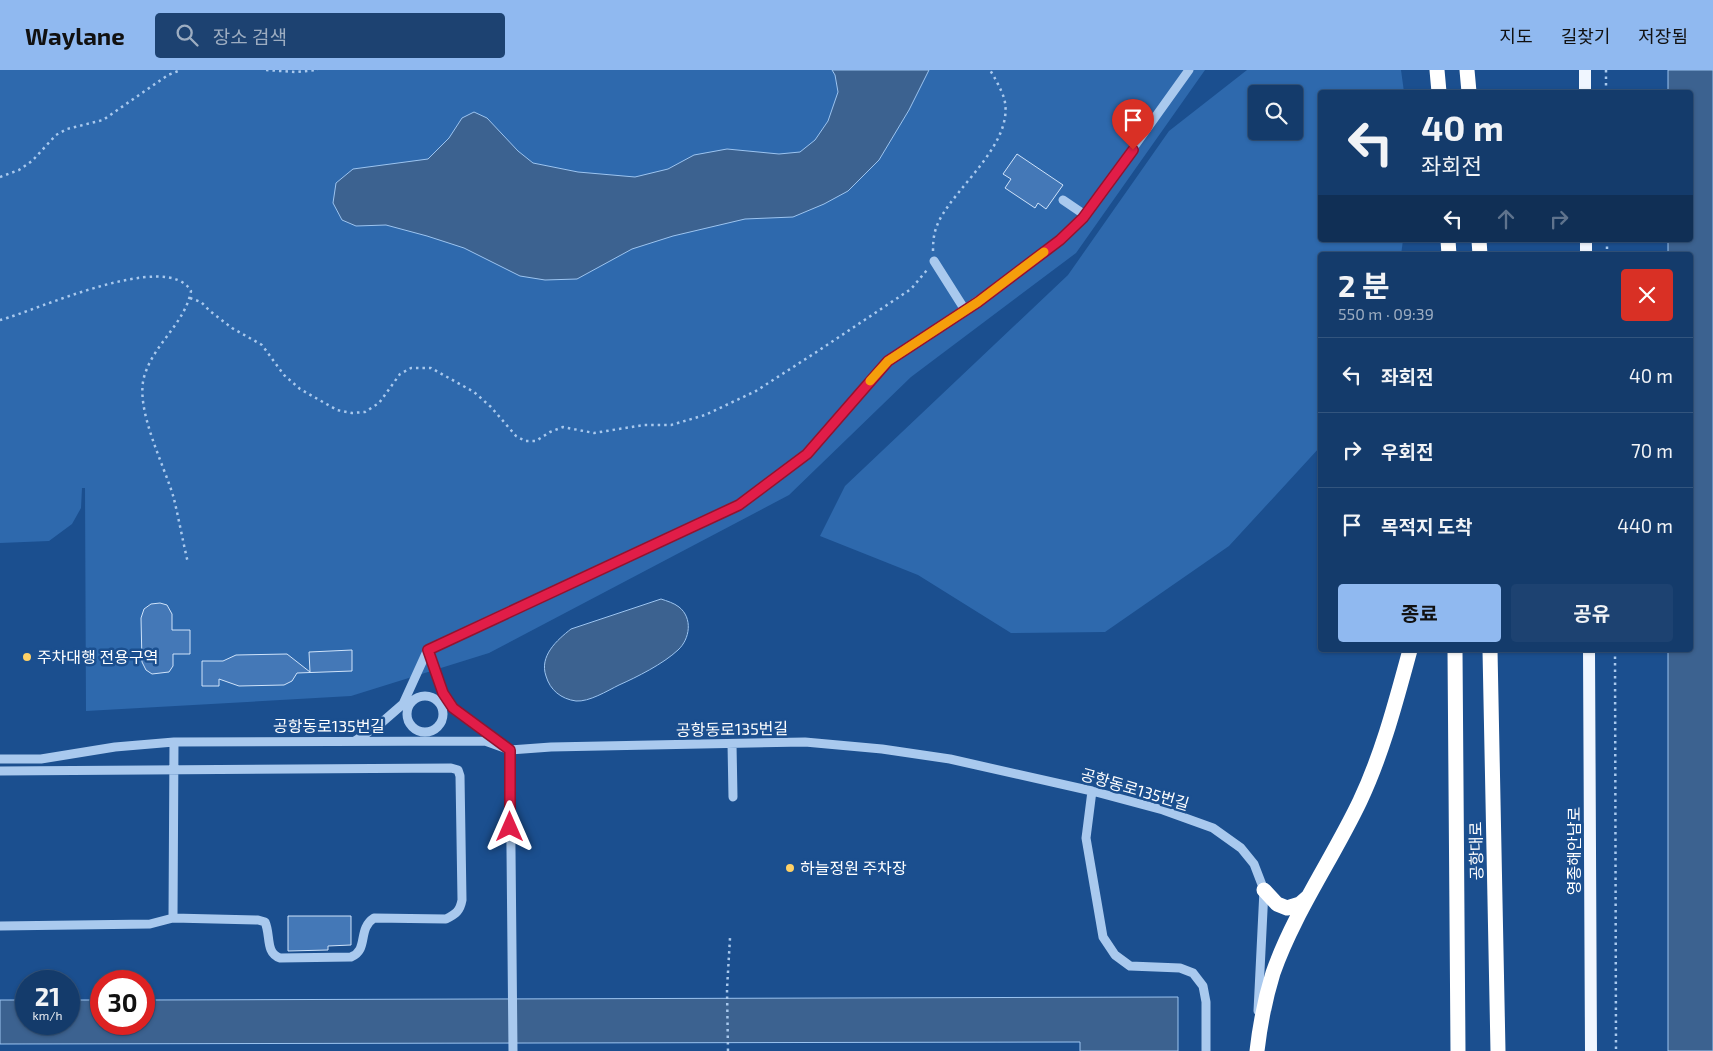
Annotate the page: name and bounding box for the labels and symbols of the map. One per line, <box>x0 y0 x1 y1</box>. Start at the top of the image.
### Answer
pin <box>1112 99 1154 150</box>
place label: 주차대행 전용구역 <box>37 647 158 666</box>
marker: 주차대행 전용구역 <box>21 651 33 663</box>
street label: 공항동로135번길 <box>273 716 385 735</box>
street label: 공항동로135번길 <box>676 718 788 739</box>
street label: 공항동로135번길 <box>1079 764 1192 813</box>
position arrow <box>483 800 535 852</box>
street label: 영종해안남로 <box>1564 807 1583 895</box>
street label: 공항대로 <box>1465 821 1486 881</box>
place label: 하늘정원 주차장 <box>800 858 907 877</box>
marker: 하늘정원 주차장 <box>784 862 796 874</box>
speed limit sign: 30 <box>90 970 155 1035</box>

